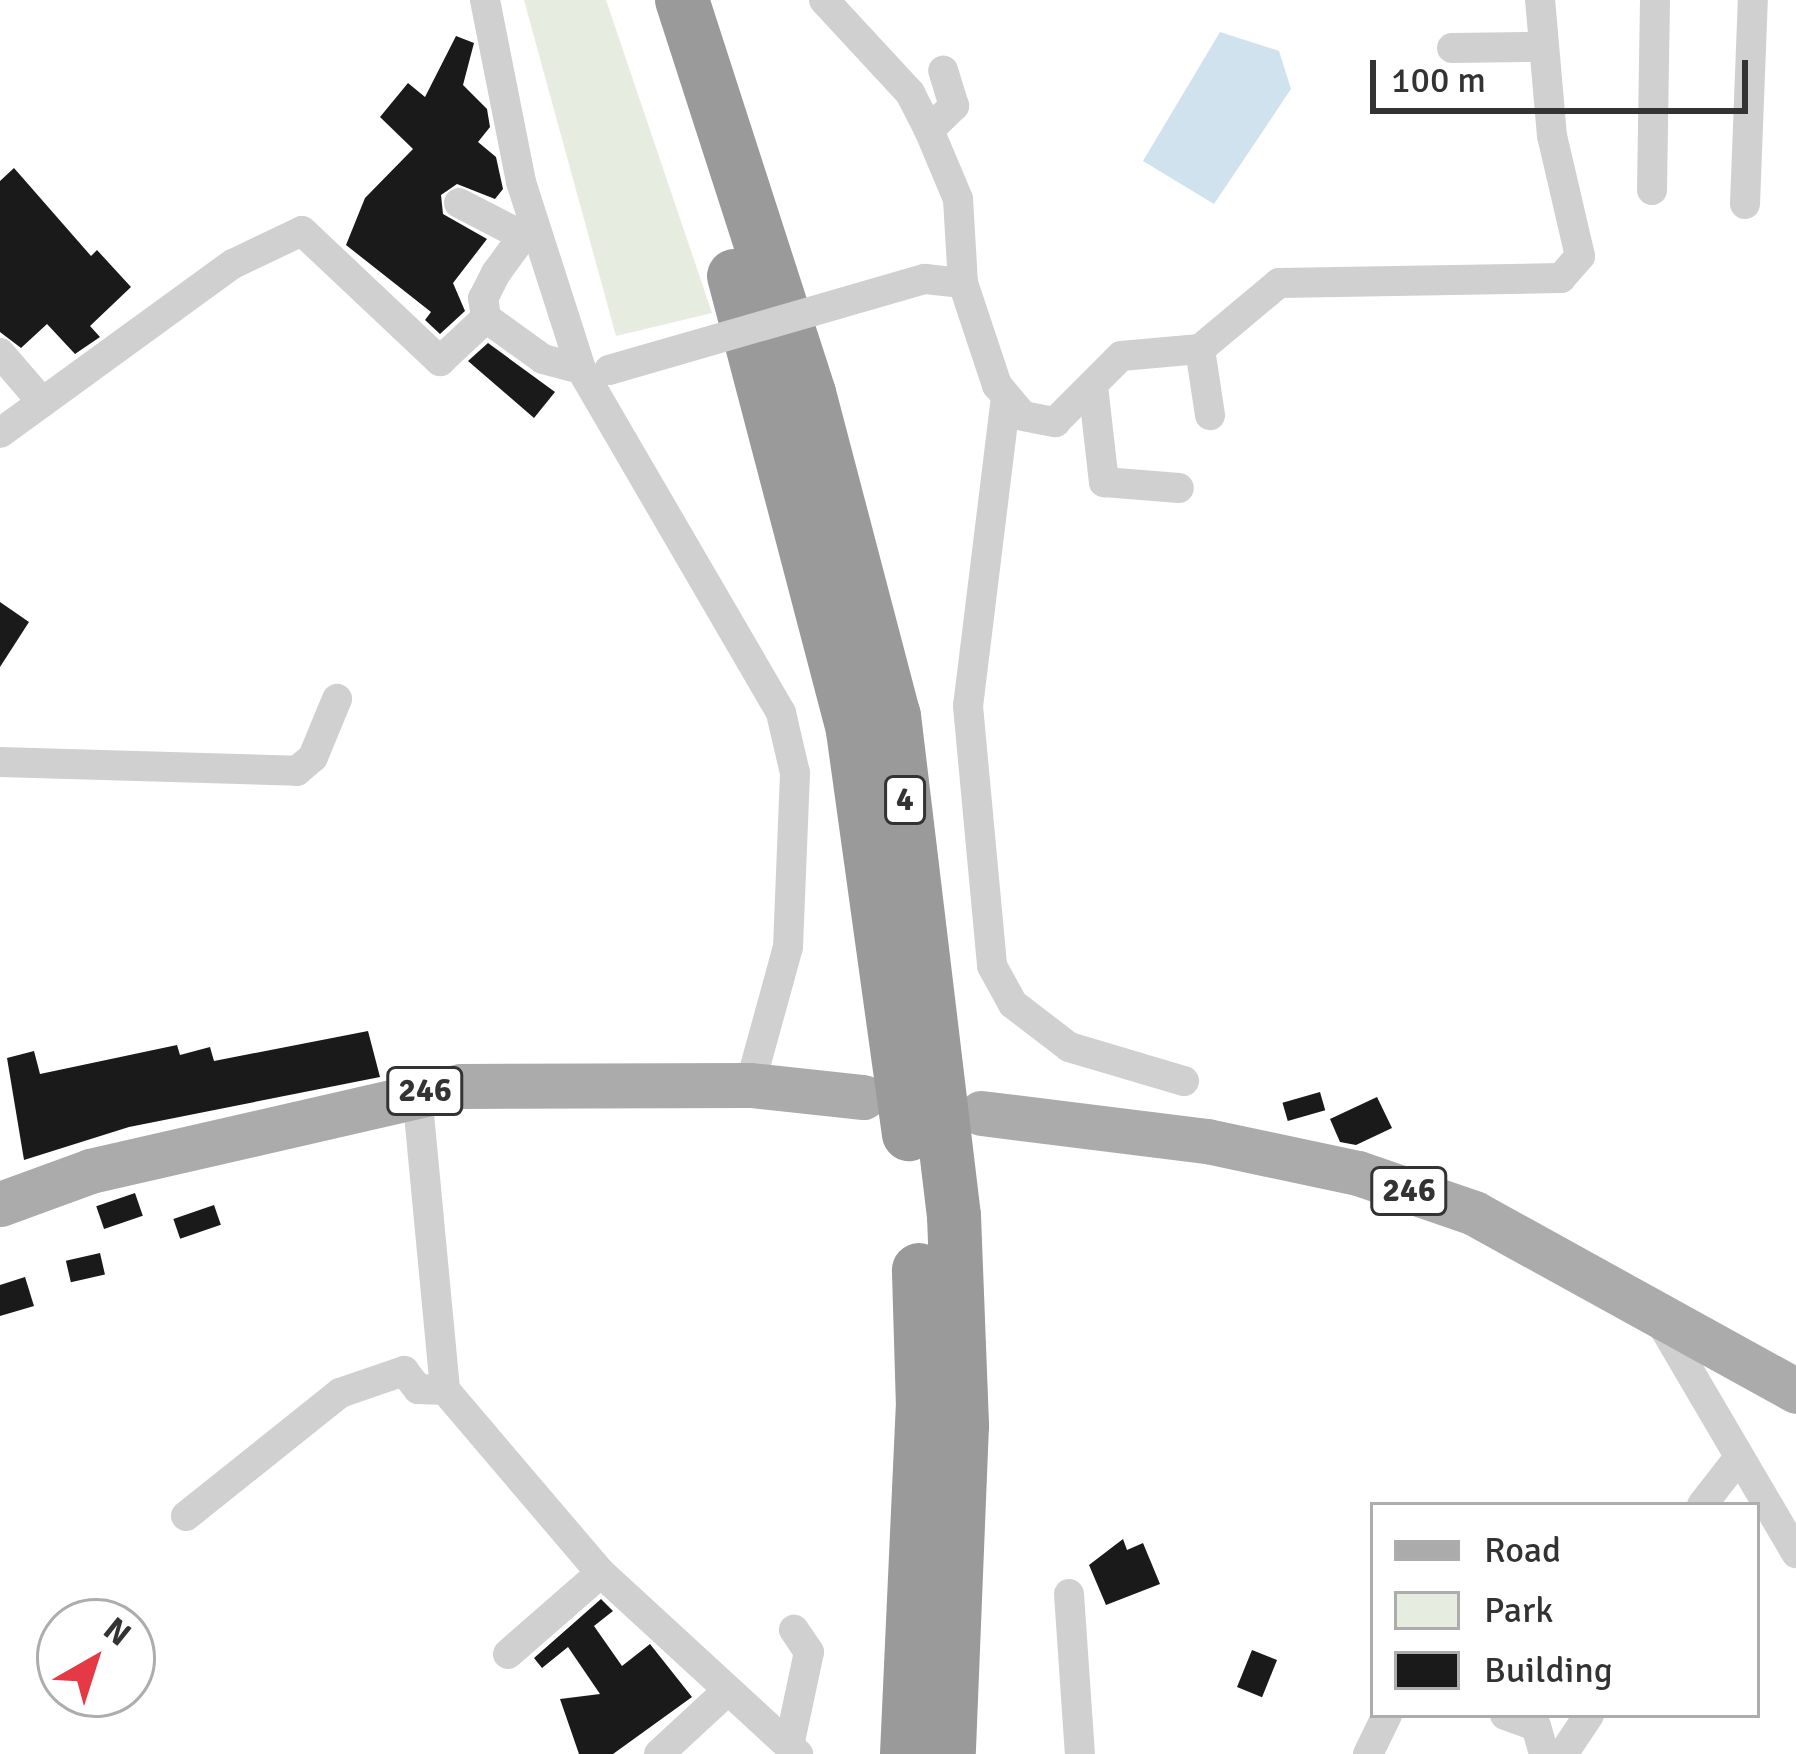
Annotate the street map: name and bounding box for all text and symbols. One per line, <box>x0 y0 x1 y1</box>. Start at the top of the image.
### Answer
scale bar <box>1376 36 1754 110</box>
text: 100 m <box>1391 58 1486 103</box>
road number: 4 <box>884 773 926 827</box>
road number: 246 <box>386 1064 464 1118</box>
road number: 246 <box>1370 1164 1448 1218</box>
legend <box>1370 1502 1760 1718</box>
text: Road <box>1484 1528 1561 1573</box>
text: Park <box>1484 1588 1553 1633</box>
north arrow <box>36 1598 156 1718</box>
text: N <box>95 1609 139 1655</box>
text: Building <box>1484 1648 1613 1693</box>

